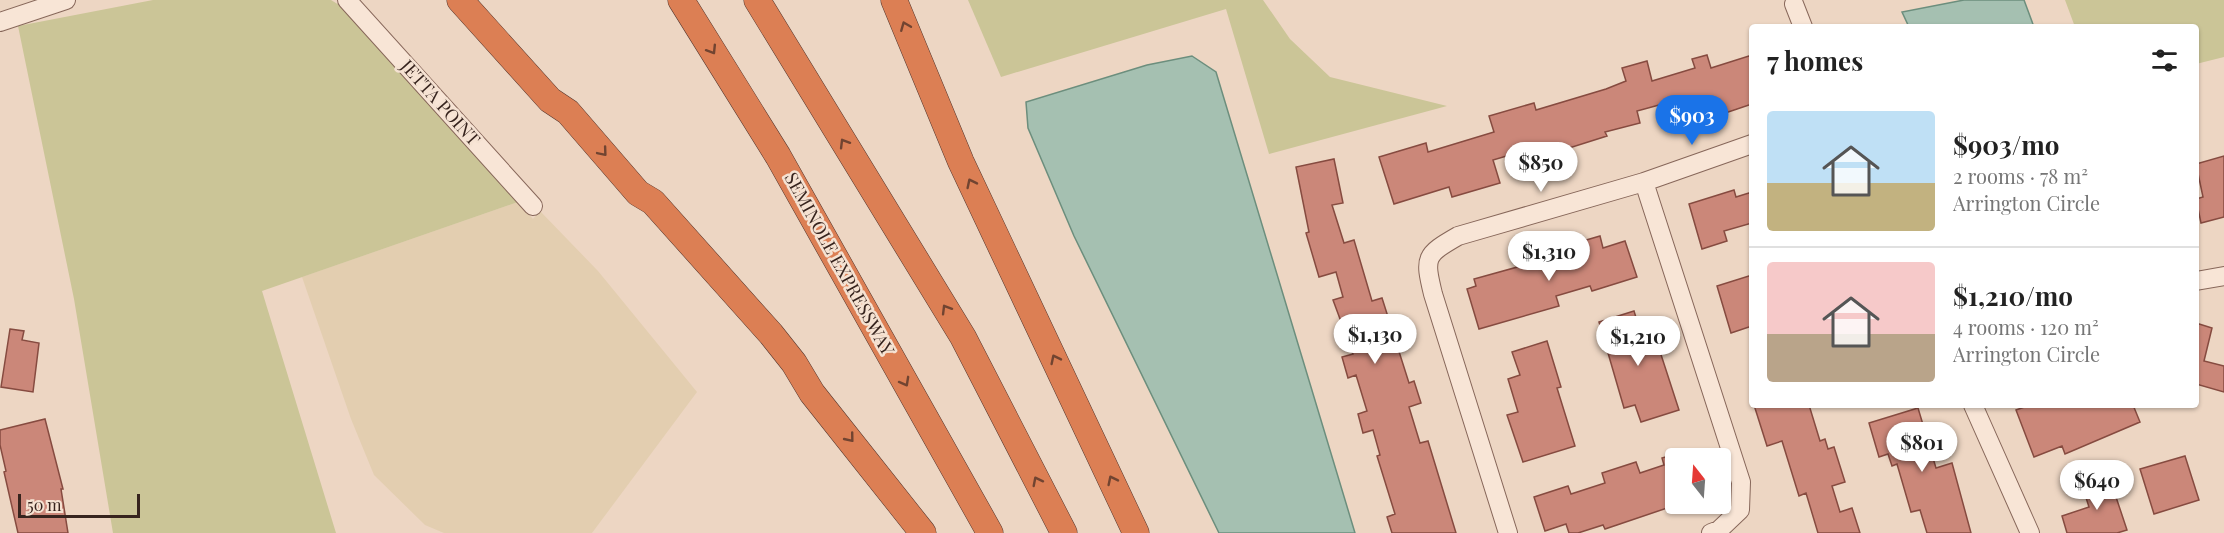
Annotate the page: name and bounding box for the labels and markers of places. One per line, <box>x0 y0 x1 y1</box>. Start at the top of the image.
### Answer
pin: $903 <box>1656 95 1728 146</box>
pin: $850 <box>1505 142 1577 193</box>
pin: $1,310 <box>1500 231 1598 282</box>
pin: $1,130 <box>1326 314 1424 365</box>
pin: $1,210 <box>1589 316 1687 367</box>
pin: $801 <box>1886 422 1958 473</box>
pin: $640 <box>2061 460 2133 511</box>

